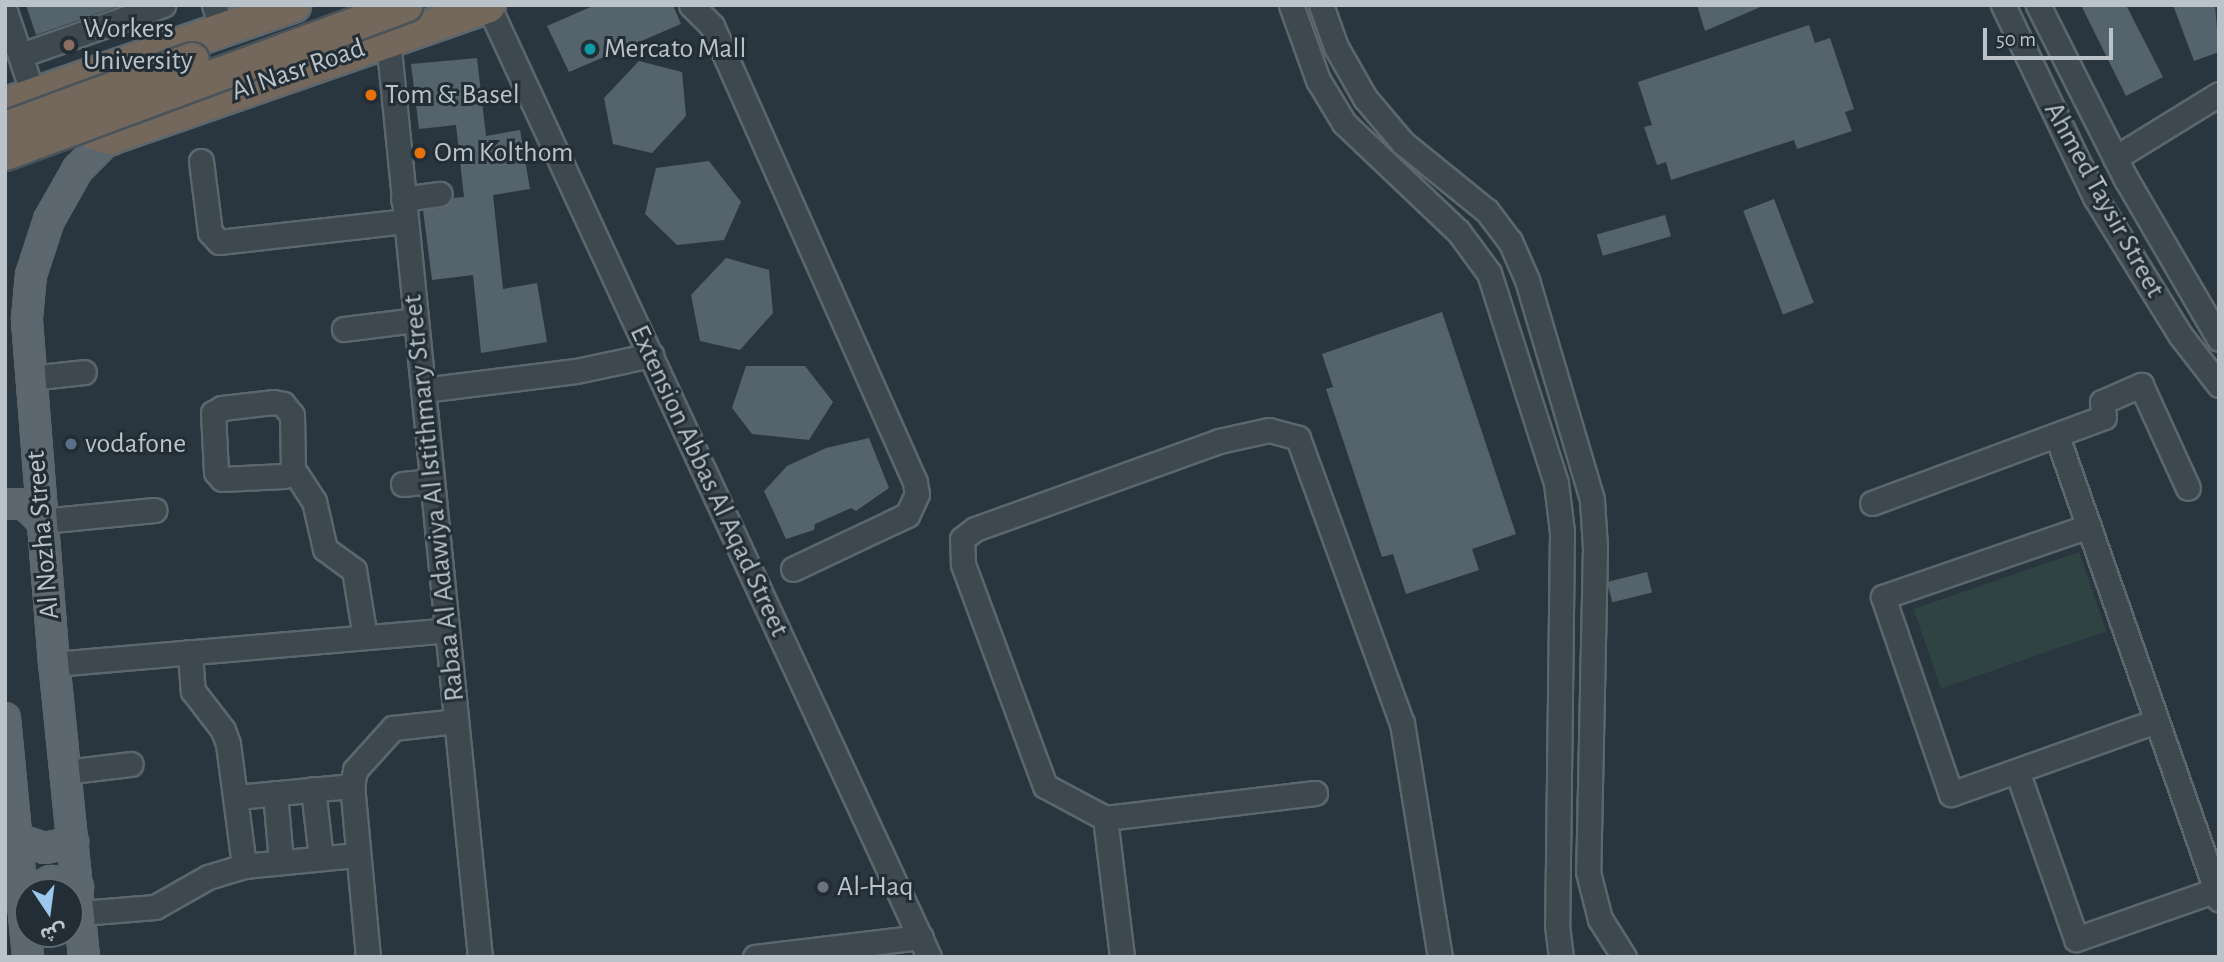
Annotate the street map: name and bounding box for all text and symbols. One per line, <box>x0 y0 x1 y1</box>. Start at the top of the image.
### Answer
place label: Workers University <box>83 12 193 78</box>
scale bar <box>1986 14 2116 58</box>
text: 50 m <box>1996 29 2036 50</box>
street label: Al Nasr Road <box>227 31 369 109</box>
place label: Mercato Mall <box>604 32 746 66</box>
marker: Workers University <box>61 37 77 53</box>
marker: Mercato Mall <box>582 41 598 57</box>
place label: Tom & Basel <box>385 78 520 112</box>
marker: Tom & Basel <box>363 87 379 103</box>
street label: Ahmed Taysir Street <box>2036 97 2172 303</box>
place label: Om Kolthom <box>434 136 573 170</box>
marker: Om Kolthom <box>412 145 428 161</box>
street label: Rabaa Al Adawiya Al Istithmary Street <box>396 293 472 703</box>
street label: Extension Abbas Al Aqad Street <box>622 320 796 642</box>
place label: vodafone <box>85 427 186 461</box>
marker: vodafone <box>63 436 79 452</box>
street label: Al Nozha Street <box>19 449 67 621</box>
place label: Al-Haq <box>837 870 914 904</box>
north arrow <box>14 878 84 948</box>
marker: Al-Haq <box>815 879 831 895</box>
text: ش <box>39 920 68 944</box>

